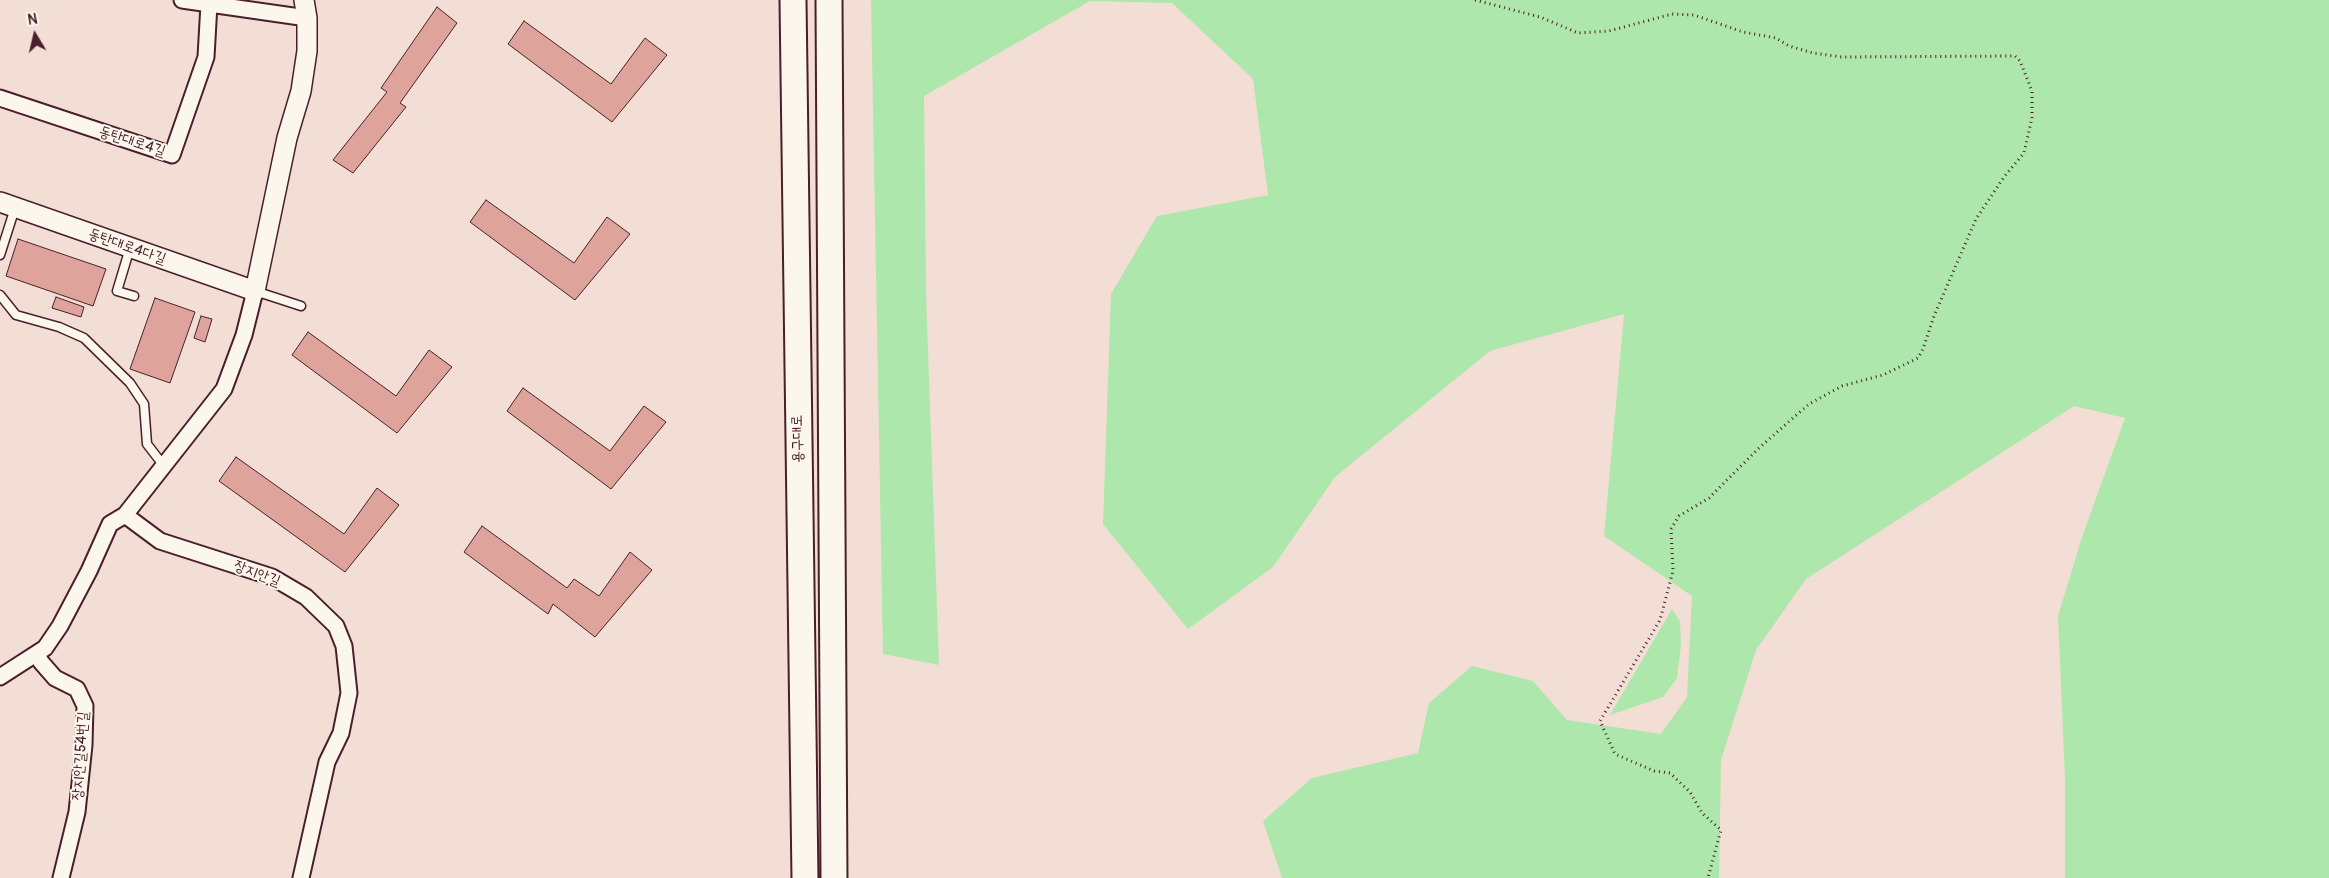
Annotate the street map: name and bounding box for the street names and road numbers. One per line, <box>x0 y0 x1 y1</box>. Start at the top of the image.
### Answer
street label: 동탄대로4길 <box>96 123 168 161</box>
street label: 동탄대로4다길 <box>86 225 168 269</box>
street label: 용구대로 <box>789 415 807 463</box>
street label: 장지안길 <box>231 557 283 591</box>
street label: 장지안길54번길 <box>69 711 93 801</box>

